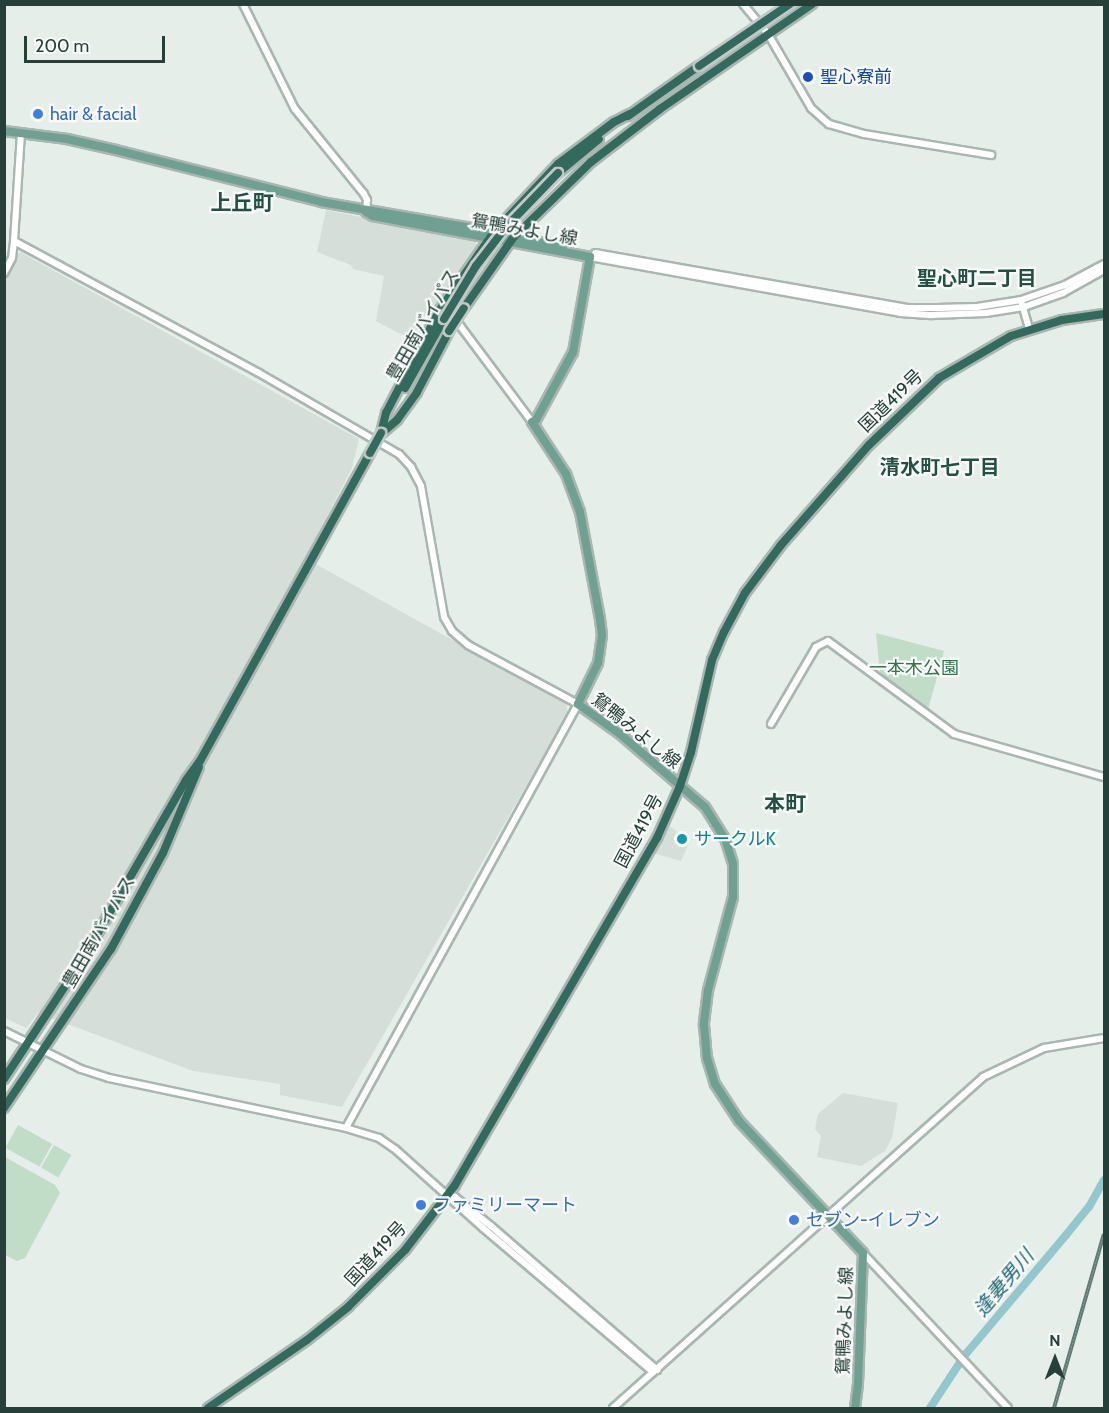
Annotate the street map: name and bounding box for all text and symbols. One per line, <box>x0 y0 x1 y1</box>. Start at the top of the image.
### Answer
scale bar <box>27 24 168 62</box>
text: 200 m <box>35 35 89 57</box>
place label: 聖心寮前 <box>820 66 892 88</box>
marker: 聖心寮前 <box>801 70 815 84</box>
place label: hair & facial <box>50 103 136 125</box>
marker: hair & facial <box>31 107 45 121</box>
district label: 上丘町 <box>211 190 273 216</box>
street label: 鴛鴨みよし線 <box>469 210 579 250</box>
street label: 豊田南バイパス <box>382 265 464 385</box>
district label: 聖心町二丁目 <box>917 266 1037 290</box>
street label: 国道419号 <box>855 365 927 437</box>
district label: 清水町七丁目 <box>880 455 1000 479</box>
park label: 一本木公園 <box>869 657 959 679</box>
street label: 鴛鴨みよし線 <box>587 689 685 773</box>
street label: 国道419号 <box>611 790 667 872</box>
district label: 本町 <box>764 791 806 817</box>
place label: サークルK <box>694 828 776 850</box>
marker: サークルK <box>675 832 689 846</box>
street label: 豊田南バイパス <box>58 872 140 992</box>
place label: ファミリーマート <box>433 1194 577 1216</box>
marker: ファミリーマート <box>414 1198 428 1212</box>
place label: セブン-イレブン <box>806 1209 940 1231</box>
marker: セブン-イレブン <box>787 1213 801 1227</box>
street label: 国道419号 <box>341 1217 411 1291</box>
water label: 逢妻男川 <box>969 1245 1039 1321</box>
street label: 鴛鴨みよし線 <box>832 1267 858 1375</box>
north arrow <box>1025 1329 1085 1389</box>
text: N <box>1049 1331 1061 1350</box>

